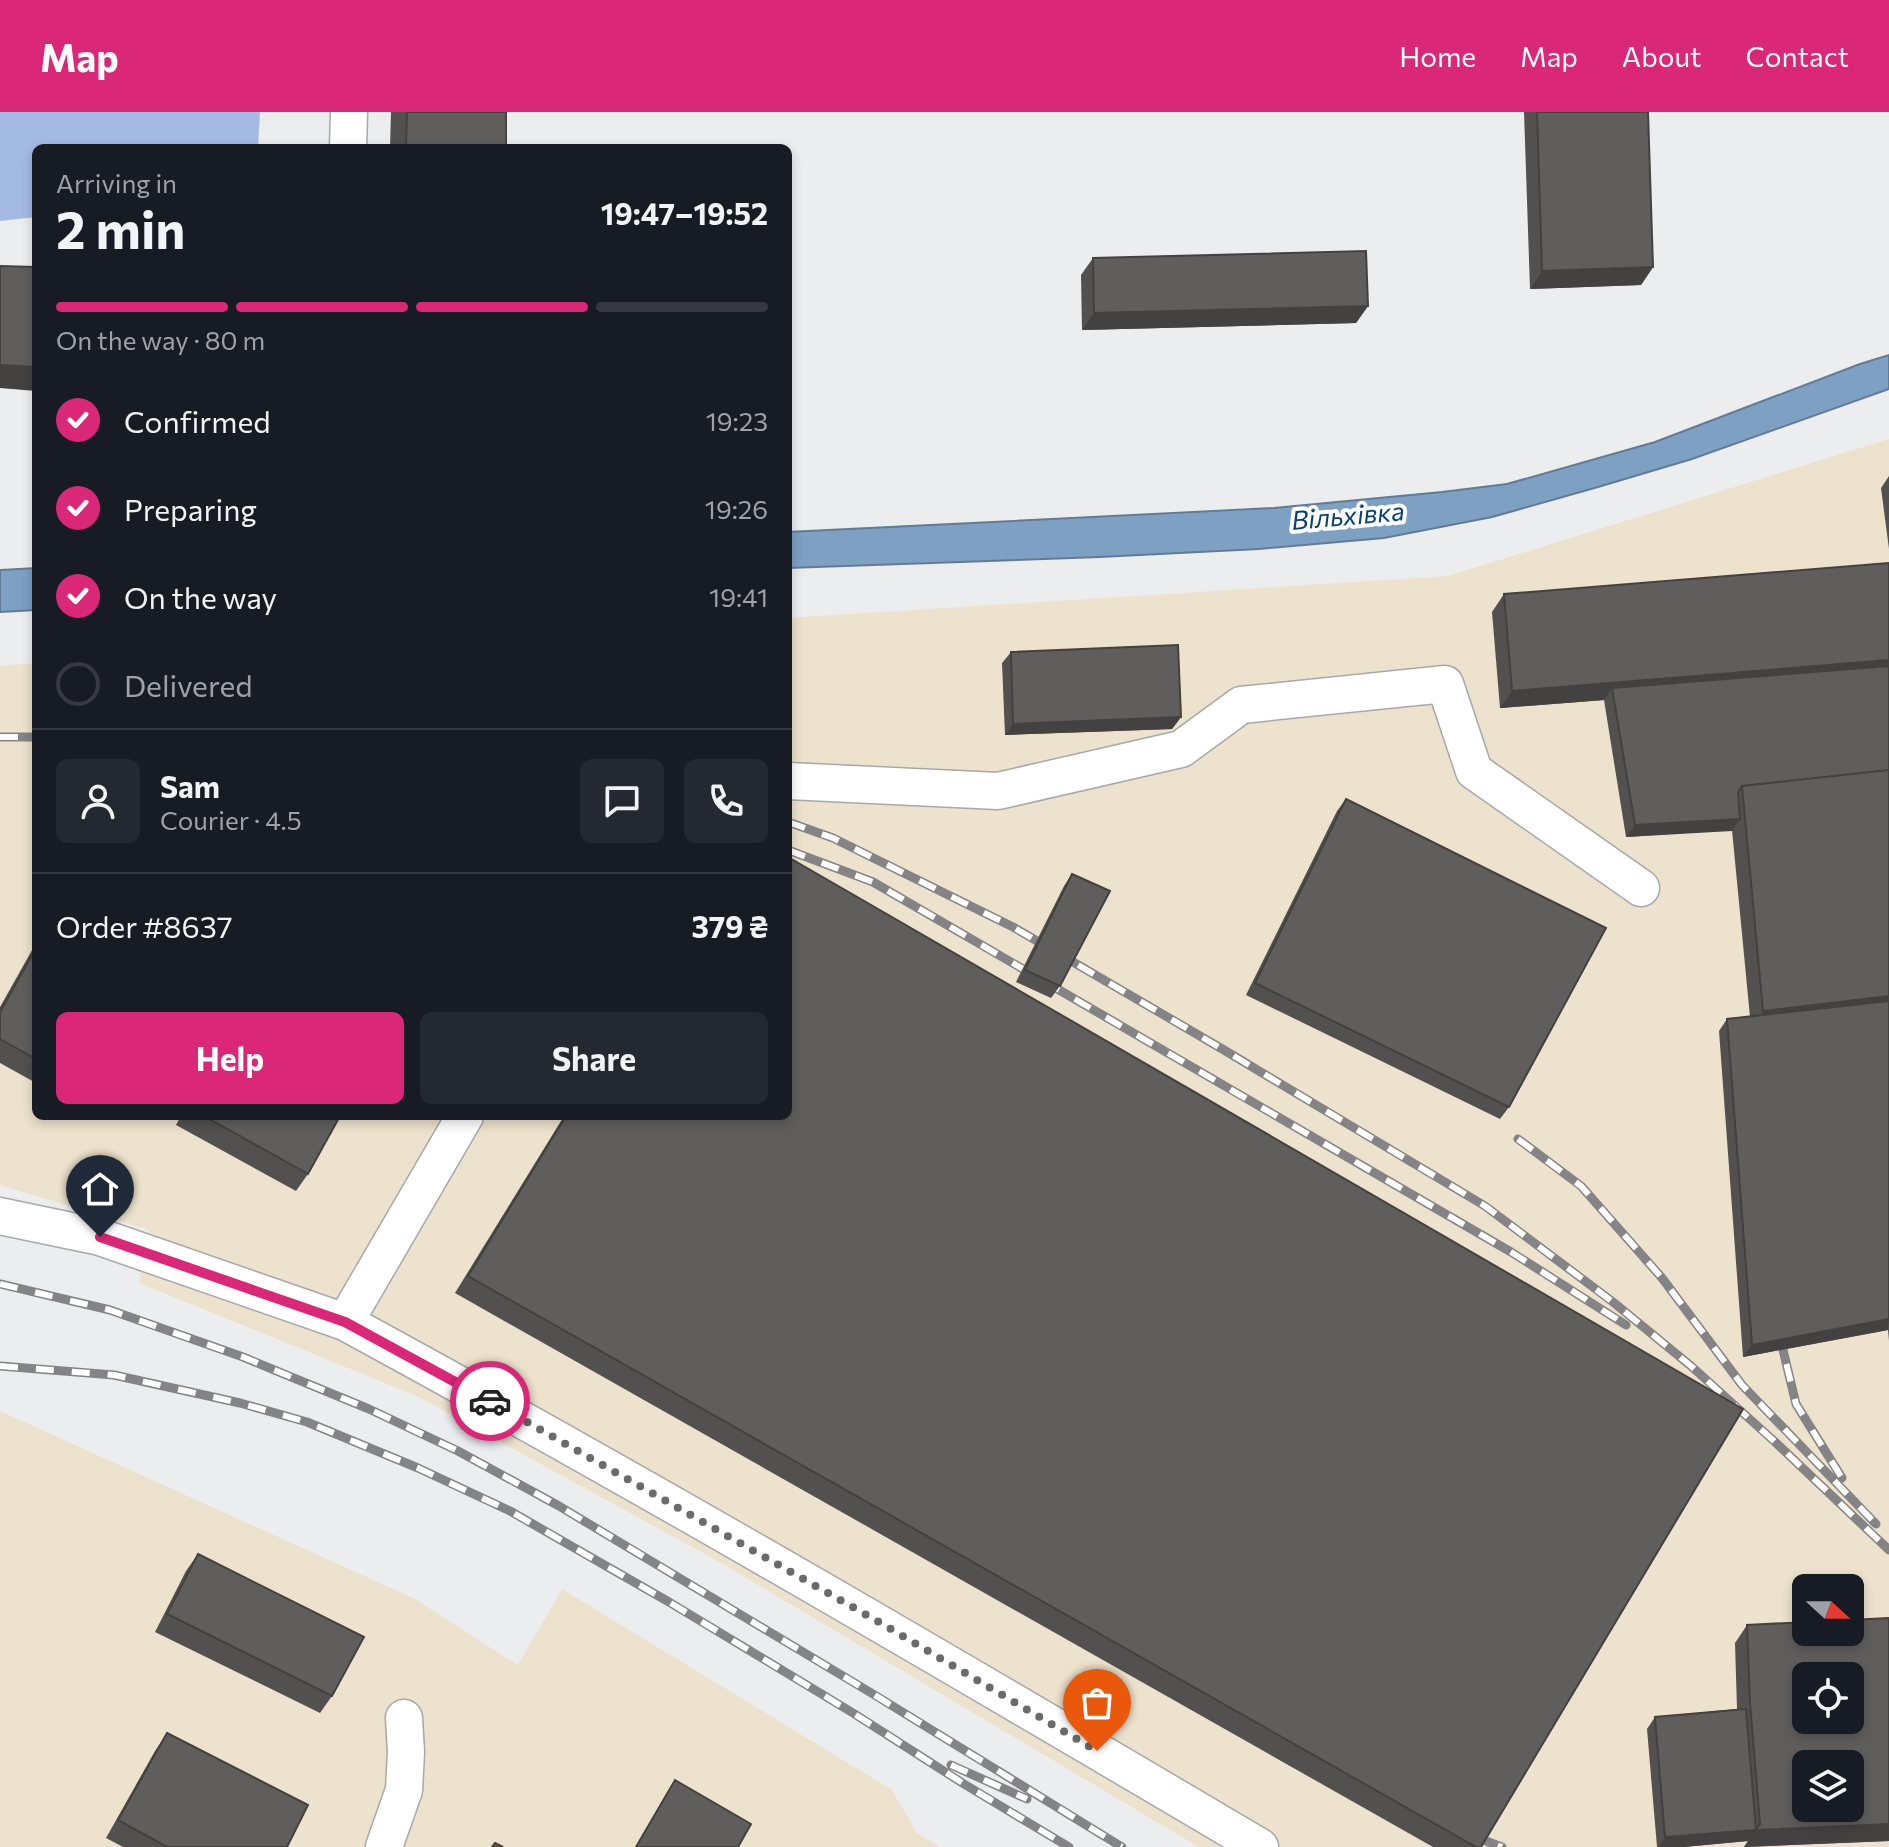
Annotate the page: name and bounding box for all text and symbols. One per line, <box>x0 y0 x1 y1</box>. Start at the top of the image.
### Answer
text: Map <box>40 33 119 80</box>
text: Home <box>1399 39 1476 73</box>
text: Map <box>1520 39 1578 73</box>
text: About <box>1622 39 1702 73</box>
text: Contact <box>1746 39 1849 73</box>
text: Arriving in <box>56 167 177 198</box>
text: 19:47–19:52 <box>601 194 768 231</box>
text: 2 min <box>56 196 185 260</box>
text: On the way · 80 m <box>56 324 265 355</box>
icon: check <box>56 398 100 442</box>
text: Confirmed <box>124 402 271 439</box>
text: 19:23 <box>706 405 768 436</box>
icon: check <box>56 486 100 530</box>
text: Preparing <box>124 490 257 527</box>
text: 19:26 <box>705 493 768 524</box>
water label: Вільхівка <box>1290 494 1406 535</box>
icon: check <box>56 574 100 618</box>
text: On the way <box>124 578 277 615</box>
text: 19:41 <box>709 581 768 612</box>
text: Delivered <box>124 666 253 703</box>
button: person <box>56 759 140 843</box>
button: chat <box>580 759 664 843</box>
button: phone <box>684 759 768 843</box>
text: Sam <box>160 767 220 804</box>
text: Courier · 4.5 <box>160 804 302 835</box>
text: Order #8637 <box>56 907 233 944</box>
text: 379 ₴ <box>691 907 768 944</box>
button: Help <box>56 1012 404 1104</box>
button: Share <box>420 1012 768 1104</box>
pin <box>66 1155 134 1237</box>
icon: home <box>78 1167 122 1211</box>
courier <box>450 1361 530 1441</box>
icon: car <box>468 1379 512 1423</box>
north arrow <box>1792 1574 1864 1646</box>
map controls <box>1792 1574 1864 1822</box>
button: locate <box>1792 1662 1864 1734</box>
pin <box>1063 1669 1131 1751</box>
icon: bag <box>1075 1681 1119 1725</box>
button: layers <box>1792 1750 1864 1822</box>

